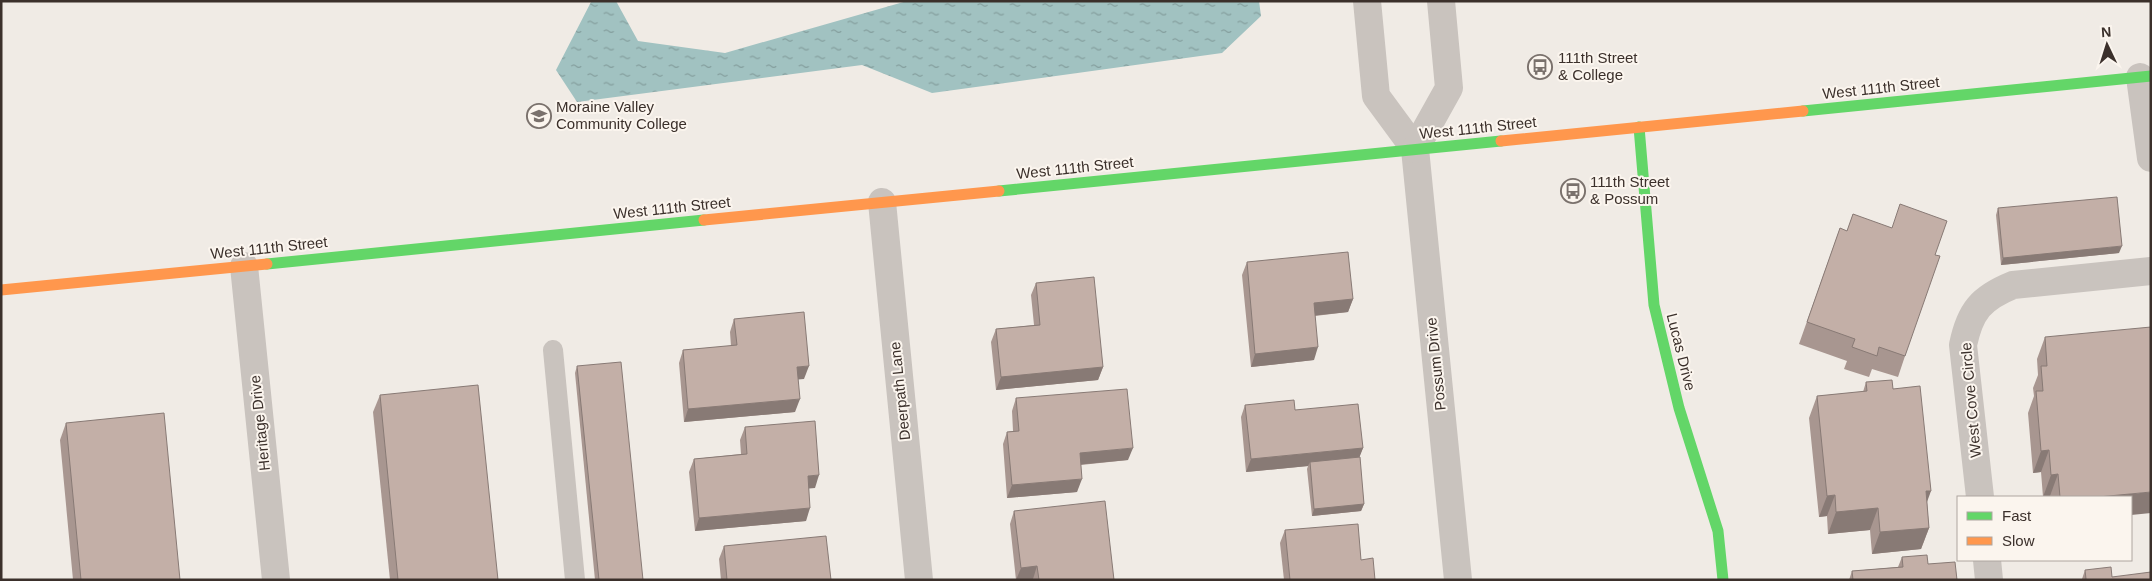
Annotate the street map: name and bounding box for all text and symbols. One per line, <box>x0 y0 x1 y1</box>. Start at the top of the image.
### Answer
north arrow <box>2082 20 2132 70</box>
text: N <box>2100 24 2112 40</box>
place label: 111th Street & College <box>1558 49 1638 83</box>
bus stop icon: 111th Street & College <box>1527 54 1553 80</box>
street label: West 111th Street <box>1822 73 1941 102</box>
place label: Moraine Valley Community College <box>556 98 687 132</box>
school or university icon: Moraine Valley Community College <box>526 103 552 129</box>
street label: West 111th Street <box>1419 113 1538 142</box>
street label: West 111th Street <box>1016 153 1135 182</box>
place label: 111th Street & Possum <box>1590 173 1670 207</box>
bus stop icon: 111th Street & Possum <box>1560 178 1586 204</box>
street label: West 111th Street <box>613 193 732 222</box>
street label: West 111th Street <box>210 233 329 262</box>
street label: Lucas Drive <box>1664 311 1699 392</box>
street label: Possum Drive <box>1422 317 1449 411</box>
street label: Deerpath Lane <box>886 341 913 441</box>
street label: West Cove Circle <box>1957 342 1984 458</box>
street label: Heritage Drive <box>246 374 273 472</box>
legend <box>1957 496 2132 561</box>
text: Fast <box>2002 507 2032 524</box>
text: Slow <box>2002 532 2035 549</box>

